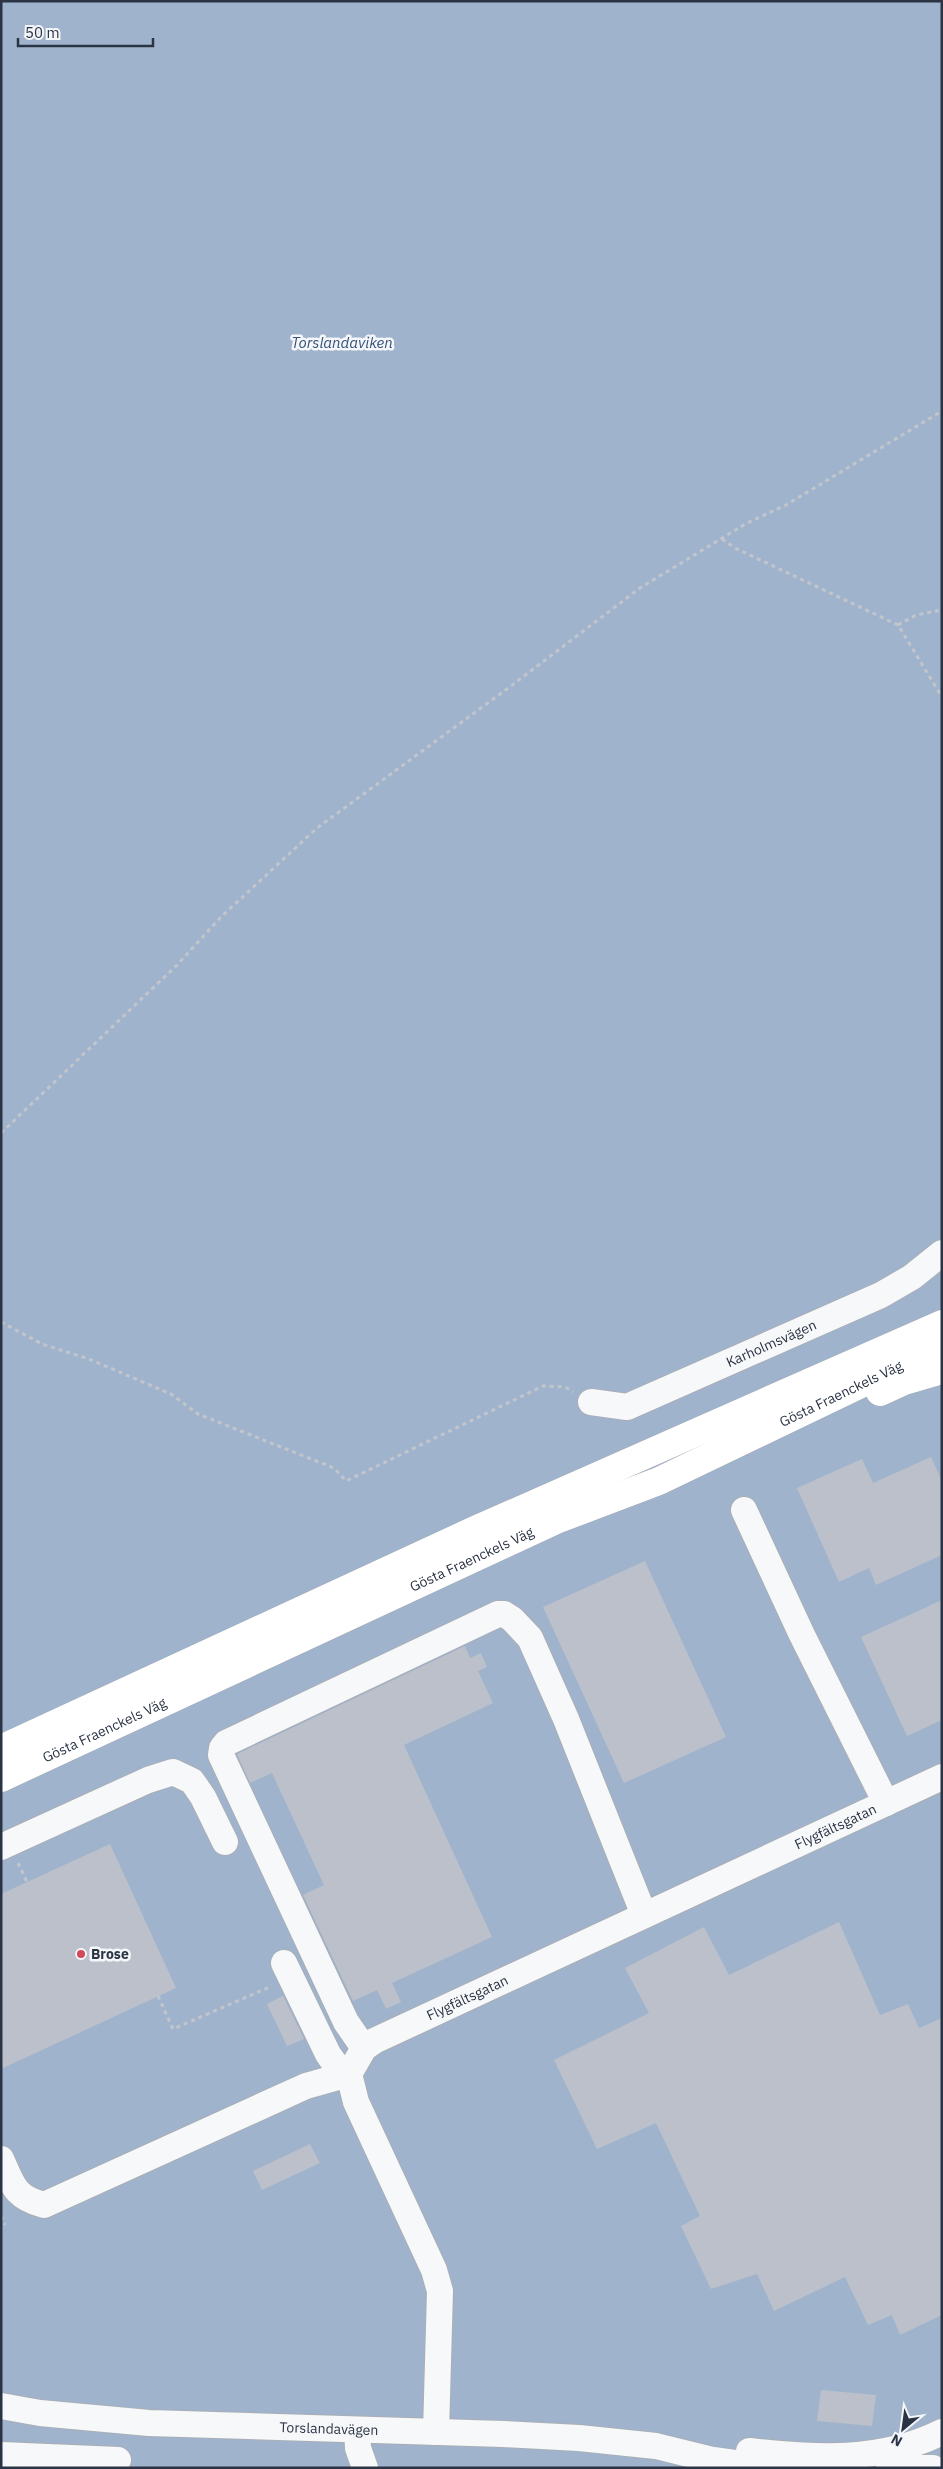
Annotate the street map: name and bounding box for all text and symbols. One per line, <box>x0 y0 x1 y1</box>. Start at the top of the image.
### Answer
scale bar <box>18 15 152 47</box>
text: 50 m <box>25 23 60 42</box>
water label: Torslandaviken <box>291 333 393 352</box>
street label: Karholmsvägen <box>723 1316 819 1371</box>
street label: Gösta Fraenckels Väg <box>776 1356 906 1431</box>
street label: Gösta Fraenckels Väg <box>407 1522 537 1596</box>
street label: Gösta Fraenckels Väg <box>40 1693 170 1766</box>
street label: Flygfältsgatan <box>792 1800 879 1853</box>
place label: Brose <box>91 1945 129 1963</box>
marker: Brose <box>75 1948 87 1960</box>
street label: Flygfältsgatan <box>423 1971 511 2024</box>
north arrow <box>878 2404 928 2454</box>
street label: Torslandavägen <box>279 2418 379 2439</box>
text: N <box>888 2430 905 2451</box>

